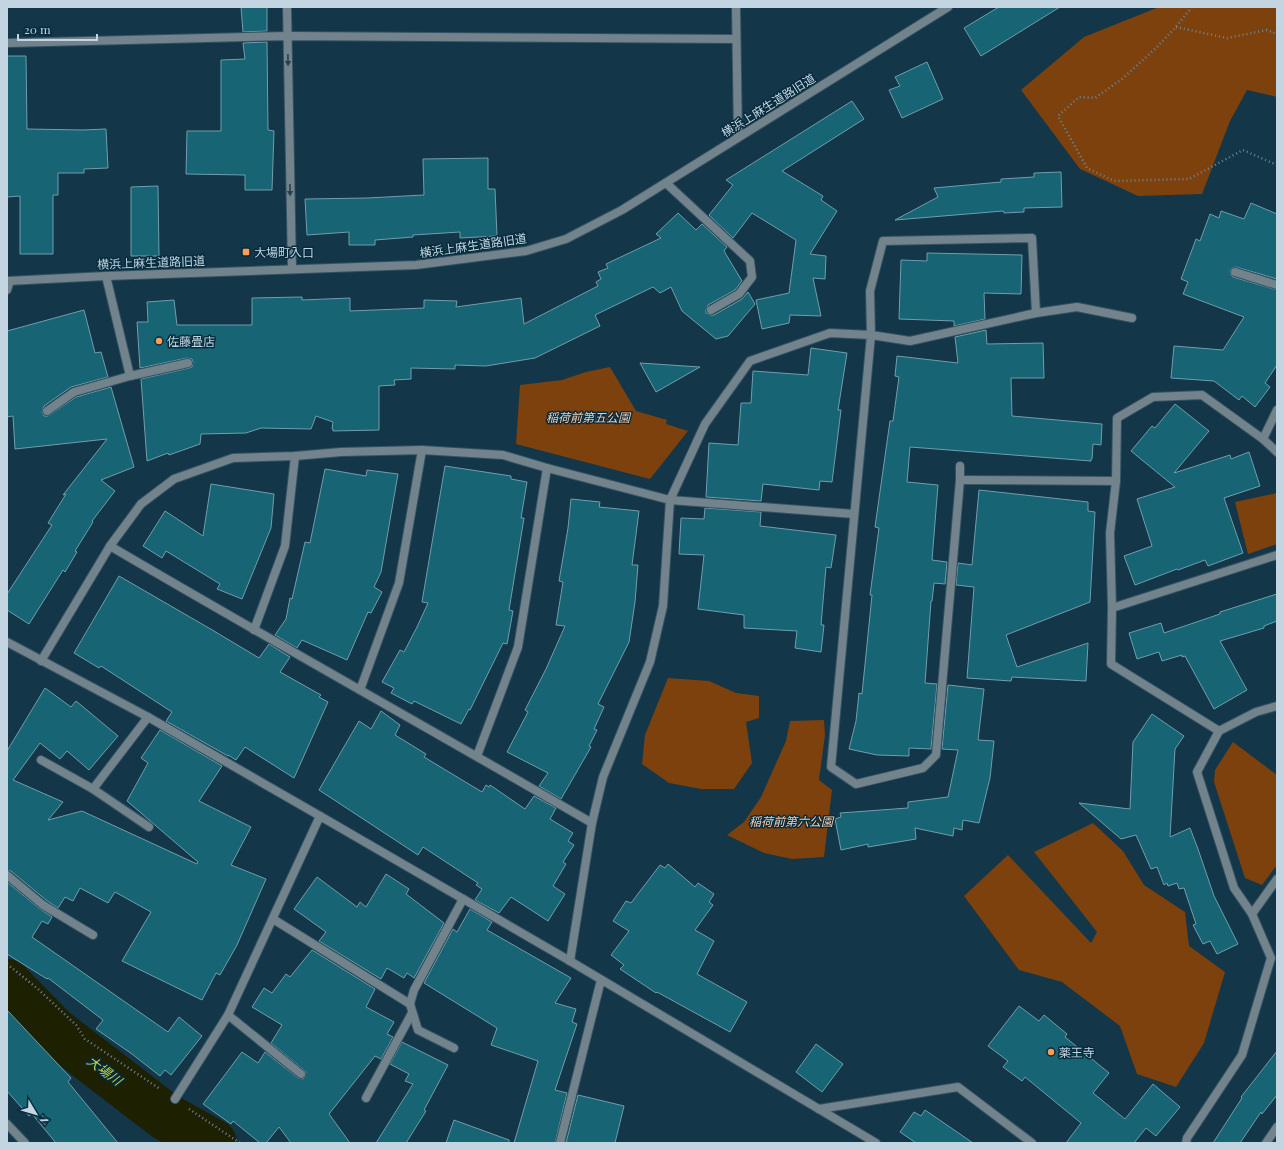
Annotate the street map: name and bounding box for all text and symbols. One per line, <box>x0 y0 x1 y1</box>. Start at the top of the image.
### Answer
scale bar <box>18 16 97 42</box>
text: 20 m <box>24 21 51 37</box>
one-way arrow <box>284 54 291 66</box>
street label: 横浜上麻生道路旧道 <box>718 70 818 140</box>
one-way arrow <box>287 184 293 197</box>
street label: 横浜上麻生道路旧道 <box>418 230 528 260</box>
place label: 大場町入口 <box>254 244 314 260</box>
marker: 大場町入口 <box>241 247 251 257</box>
street label: 横浜上麻生道路旧道 <box>97 252 205 272</box>
place label: 佐藤畳店 <box>167 333 215 349</box>
marker: 佐藤畳店 <box>154 336 164 346</box>
park label: 稲荷前第五公園 <box>546 409 632 425</box>
park label: 稲荷前第六公園 <box>749 813 835 829</box>
place label: 薬王寺 <box>1059 1044 1095 1060</box>
marker: 薬王寺 <box>1046 1047 1056 1057</box>
water label: 大場川 <box>84 1051 127 1090</box>
north arrow <box>16 1094 56 1134</box>
text: N <box>36 1113 53 1128</box>

